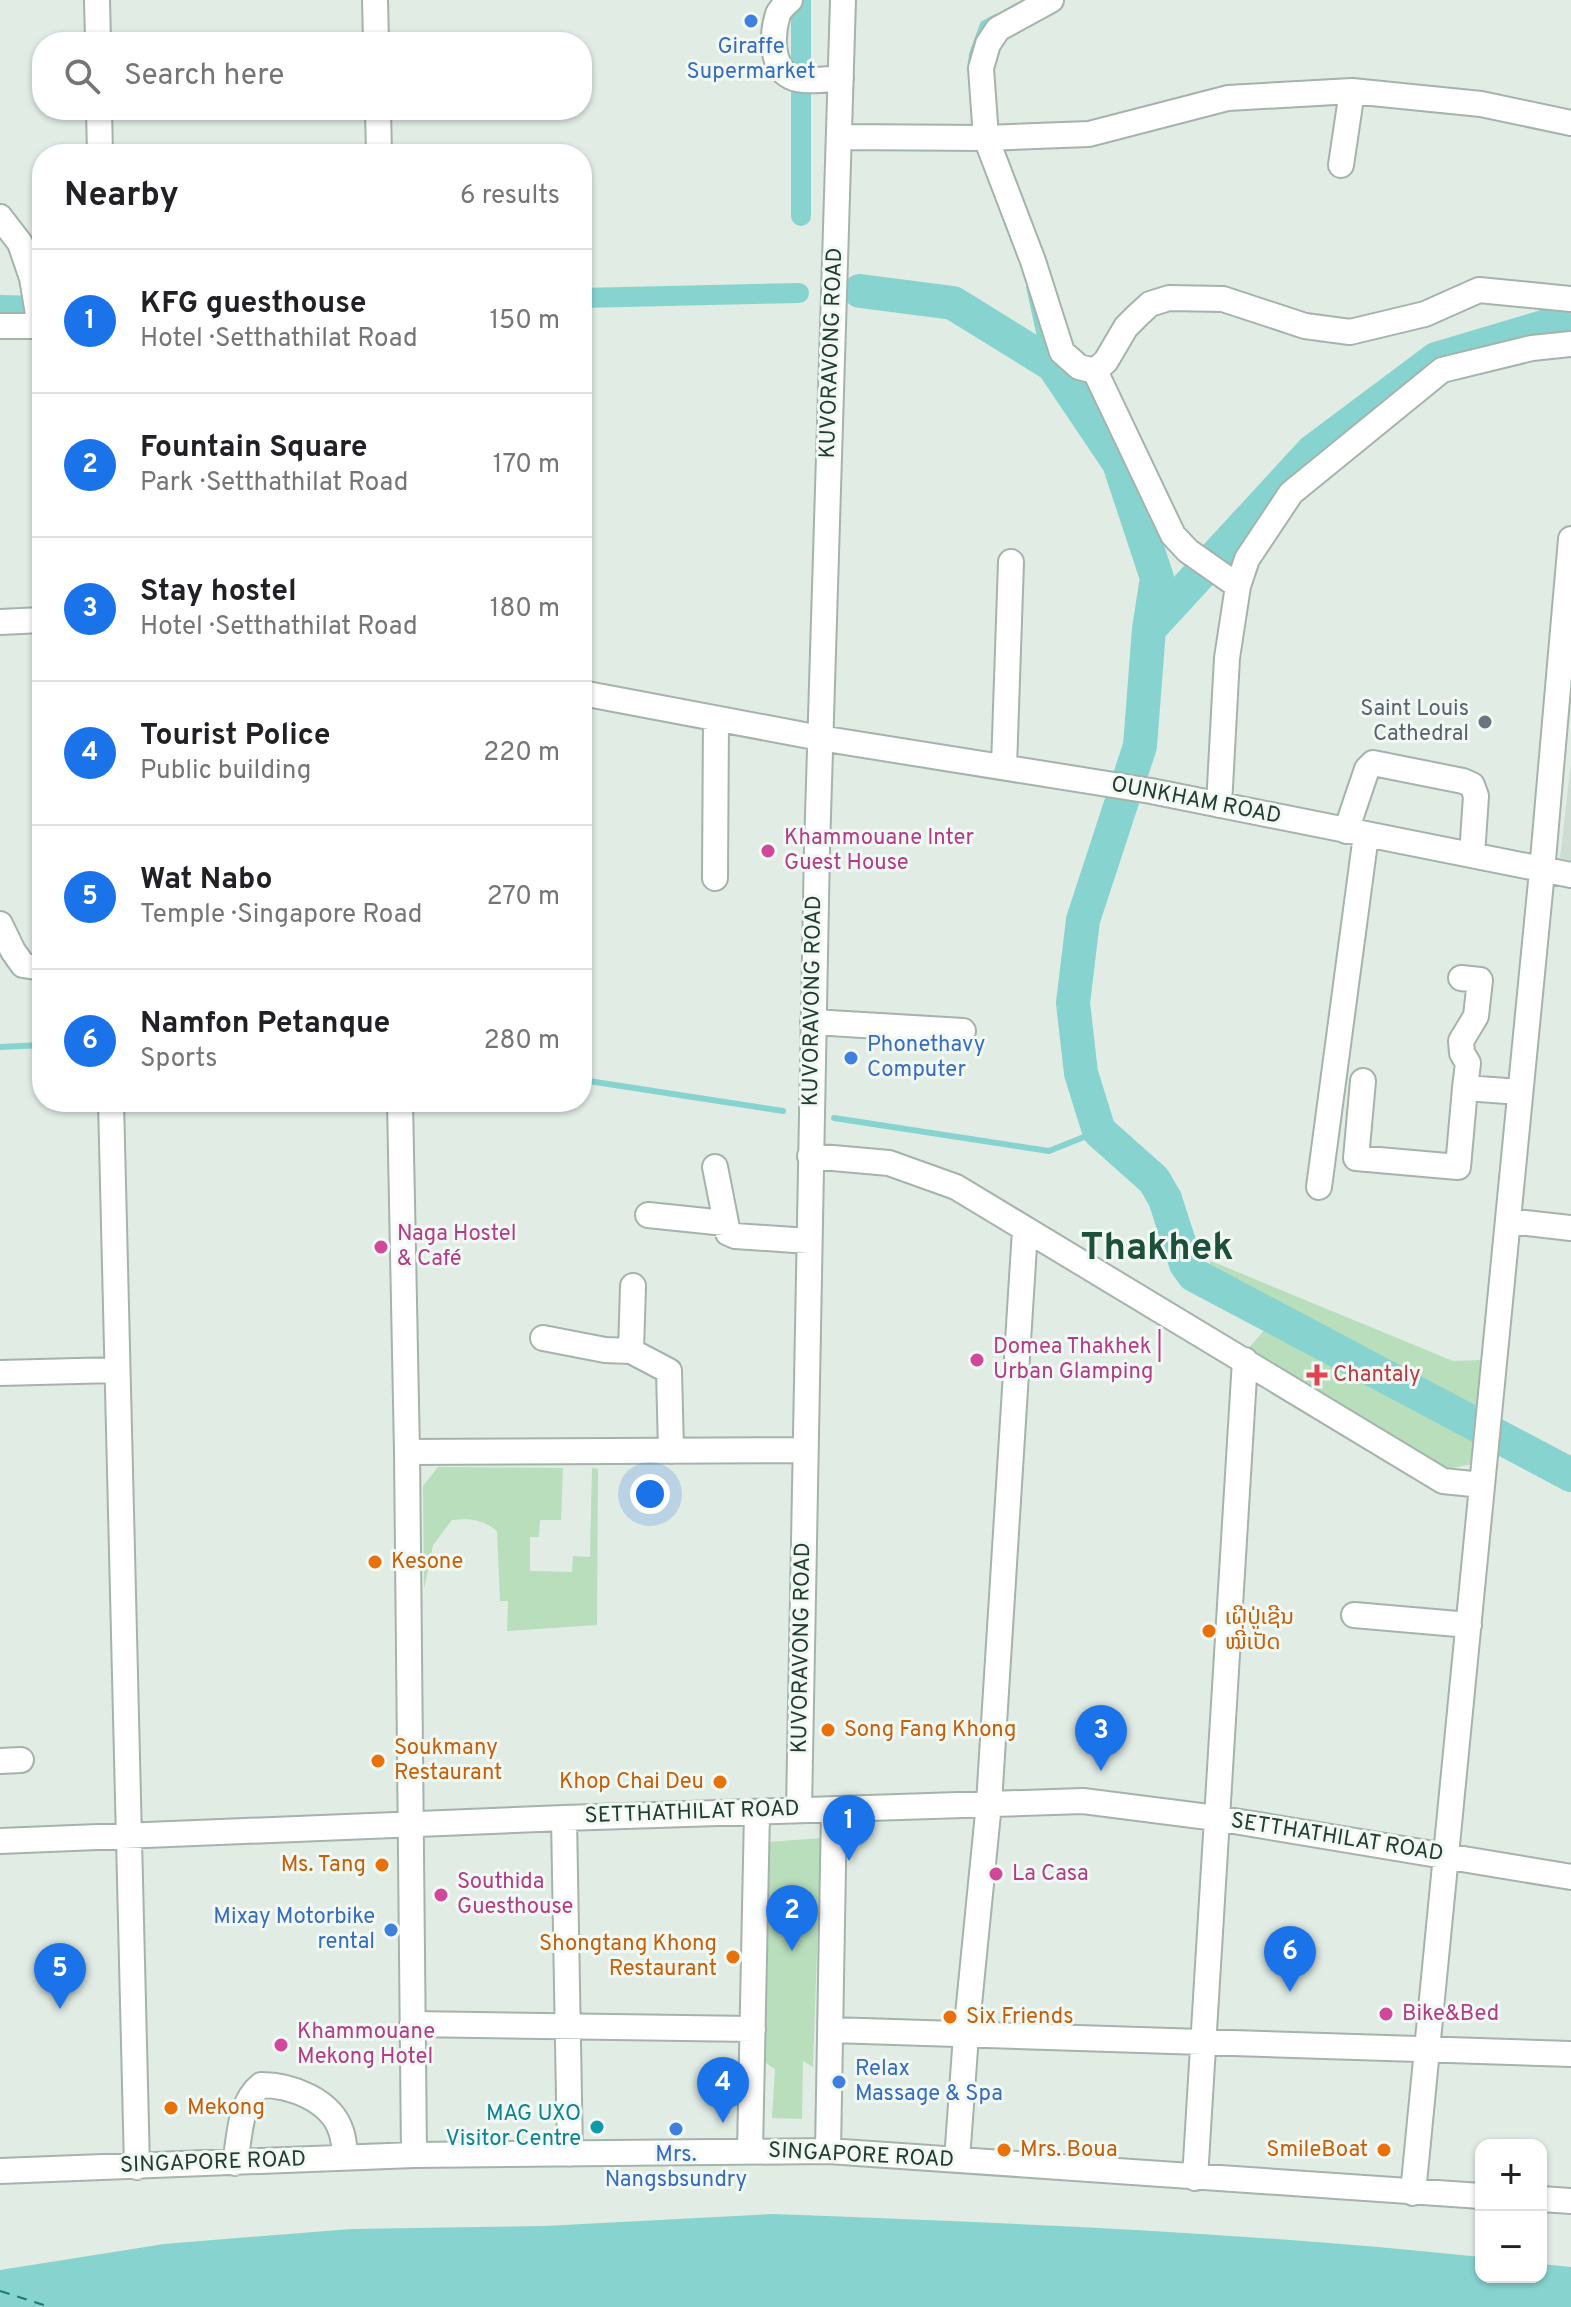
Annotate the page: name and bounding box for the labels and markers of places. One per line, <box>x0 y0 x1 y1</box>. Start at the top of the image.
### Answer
marker: Giraffe Supermarket <box>742 12 760 30</box>
place label: Giraffe Supermarket <box>686 34 816 86</box>
place label: Saint Louis Cathedral <box>1360 696 1469 748</box>
marker: Saint Louis Cathedral <box>1476 713 1494 731</box>
place label: Khammouane Inter Guest House <box>784 825 975 877</box>
marker: Khammouane Inter Guest House <box>759 842 777 860</box>
place label: Phonethavy Computer <box>867 1032 986 1084</box>
marker: Phonethavy Computer <box>842 1049 860 1067</box>
place label: Naga Hostel & Café <box>397 1221 516 1273</box>
marker: Naga Hostel & Café <box>372 1238 390 1256</box>
place label: Domea Thakhek | Urban Glamping <box>993 1329 1162 1386</box>
marker: Domea Thakhek | Urban Glamping <box>968 1351 986 1369</box>
place label: Chantaly <box>1333 1362 1421 1389</box>
marker: Chantaly <box>1308 1366 1326 1384</box>
place label: Kesone <box>391 1549 463 1576</box>
marker: Kesone <box>366 1553 384 1571</box>
place label: ເຝີປູ່ເຊີນ ໝີ່ເປັດ <box>1225 1604 1294 1657</box>
marker: ເຝີປູ່ເຊີນ ໝີ່ເປັດ <box>1200 1622 1218 1640</box>
pin: 3 <box>1075 1705 1127 1771</box>
place label: Song Fang Khong <box>844 1717 1016 1744</box>
marker: Song Fang Khong <box>819 1721 837 1739</box>
place label: Soukmany Restaurant <box>394 1735 502 1787</box>
marker: Soukmany Restaurant <box>369 1752 387 1770</box>
place label: Khop Chai Deu <box>559 1769 704 1796</box>
marker: Khop Chai Deu <box>711 1773 729 1791</box>
pin: 1 <box>823 1795 875 1861</box>
place label: Ms. Tang <box>281 1852 366 1879</box>
marker: Ms. Tang <box>373 1856 391 1874</box>
place label: La Casa <box>1012 1861 1089 1888</box>
marker: La Casa <box>987 1865 1005 1883</box>
place label: Southida Guesthouse <box>457 1869 573 1921</box>
pin: 2 <box>766 1885 818 1951</box>
marker: Southida Guesthouse <box>432 1886 450 1904</box>
place label: Mixay Motorbike rental <box>213 1904 375 1956</box>
marker: Mixay Motorbike rental <box>382 1921 400 1939</box>
pin: 6 <box>1264 1926 1316 1992</box>
place label: Shongtang Khong Restaurant <box>539 1931 717 1983</box>
pin: 5 <box>34 1943 86 2009</box>
marker: Shongtang Khong Restaurant <box>724 1948 742 1966</box>
place label: Bike&Bed <box>1402 2001 1499 2028</box>
place label: Six Friends <box>966 2004 1074 2031</box>
marker: Bike&Bed <box>1377 2005 1395 2023</box>
marker: Six Friends <box>941 2008 959 2026</box>
place label: Khammouane Mekong Hotel <box>297 2019 435 2071</box>
marker: Khammouane Mekong Hotel <box>272 2036 290 2054</box>
place label: Relax Massage & Spa <box>855 2056 1003 2108</box>
pin: 4 <box>697 2057 749 2123</box>
marker: Relax Massage & Spa <box>830 2073 848 2091</box>
place label: Mekong <box>187 2095 265 2122</box>
marker: Mekong <box>162 2099 180 2117</box>
place label: MAG UXO Visitor Centre <box>445 2101 581 2153</box>
marker: MAG UXO Visitor Centre <box>588 2118 606 2136</box>
marker: Mrs. Nangsbsundry <box>667 2120 685 2138</box>
place label: Mrs. Boua <box>1020 2137 1117 2164</box>
place label: SmileBoat <box>1266 2137 1368 2164</box>
marker: Mrs. Boua <box>995 2141 1013 2159</box>
marker: SmileBoat <box>1375 2141 1393 2159</box>
place label: Mrs. Nangsbsundry <box>605 2142 747 2194</box>

